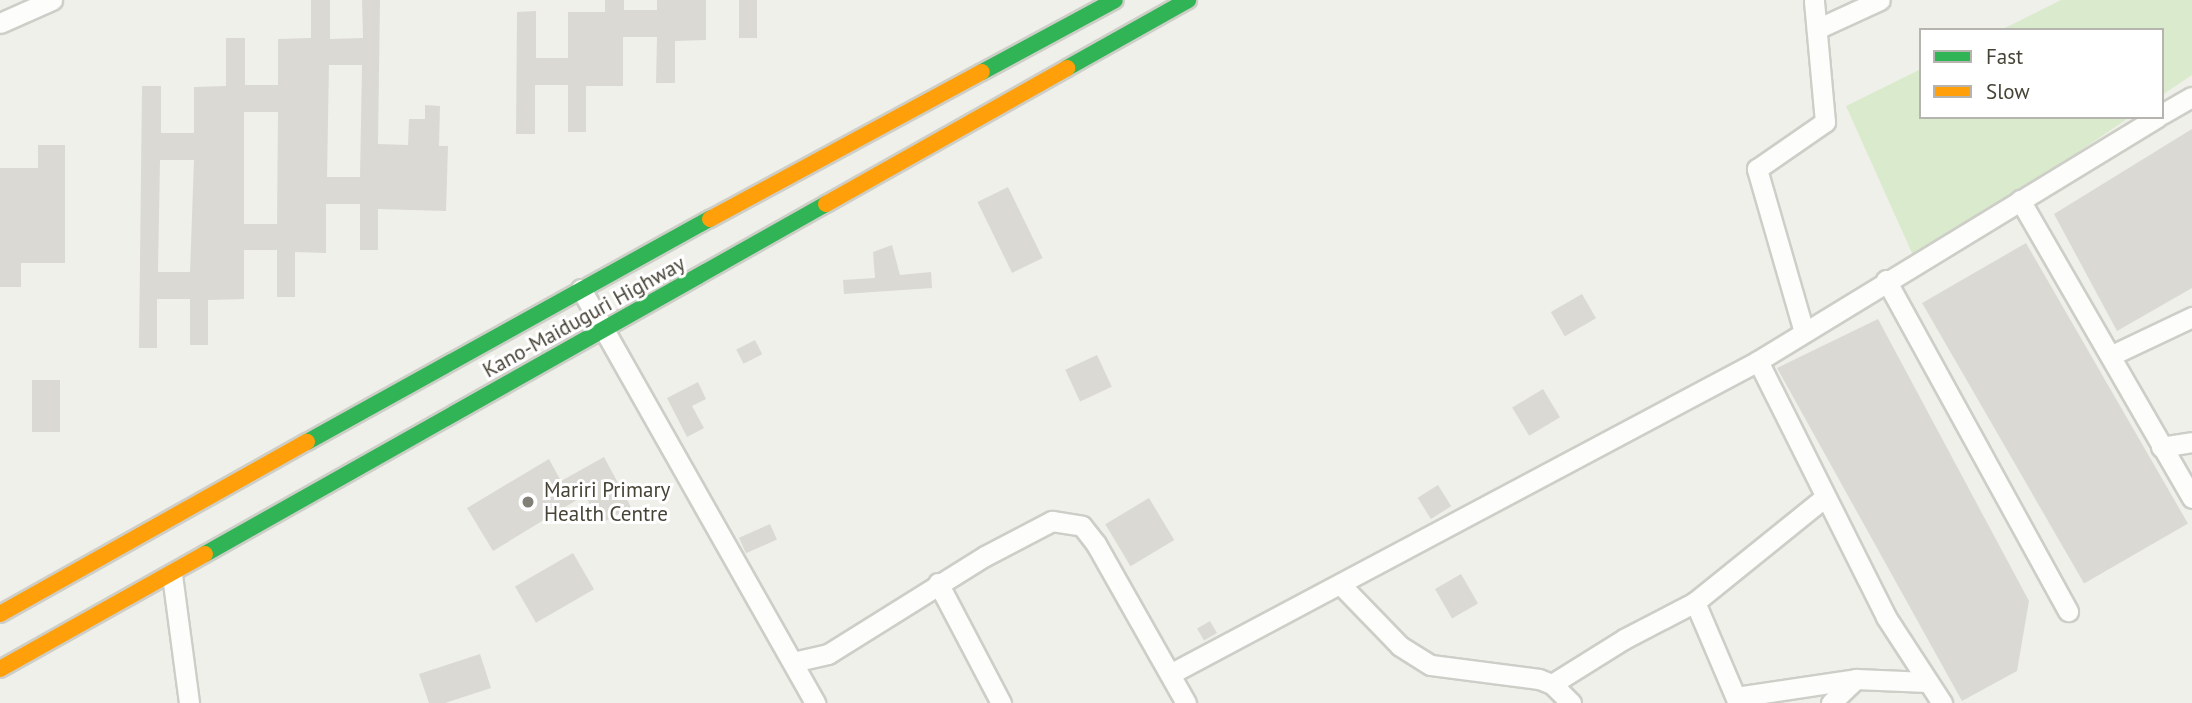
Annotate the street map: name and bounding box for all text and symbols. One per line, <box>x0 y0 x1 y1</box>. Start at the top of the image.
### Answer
legend <box>1919 28 2164 119</box>
text: Fast <box>1986 43 2023 70</box>
text: Slow <box>1986 78 2030 105</box>
street label: Kano-Maiduguri Highway <box>478 251 690 383</box>
place label: Mariri Primary Health Centre <box>544 477 670 527</box>
marker: Mariri Primary Health Centre <box>518 492 538 512</box>

